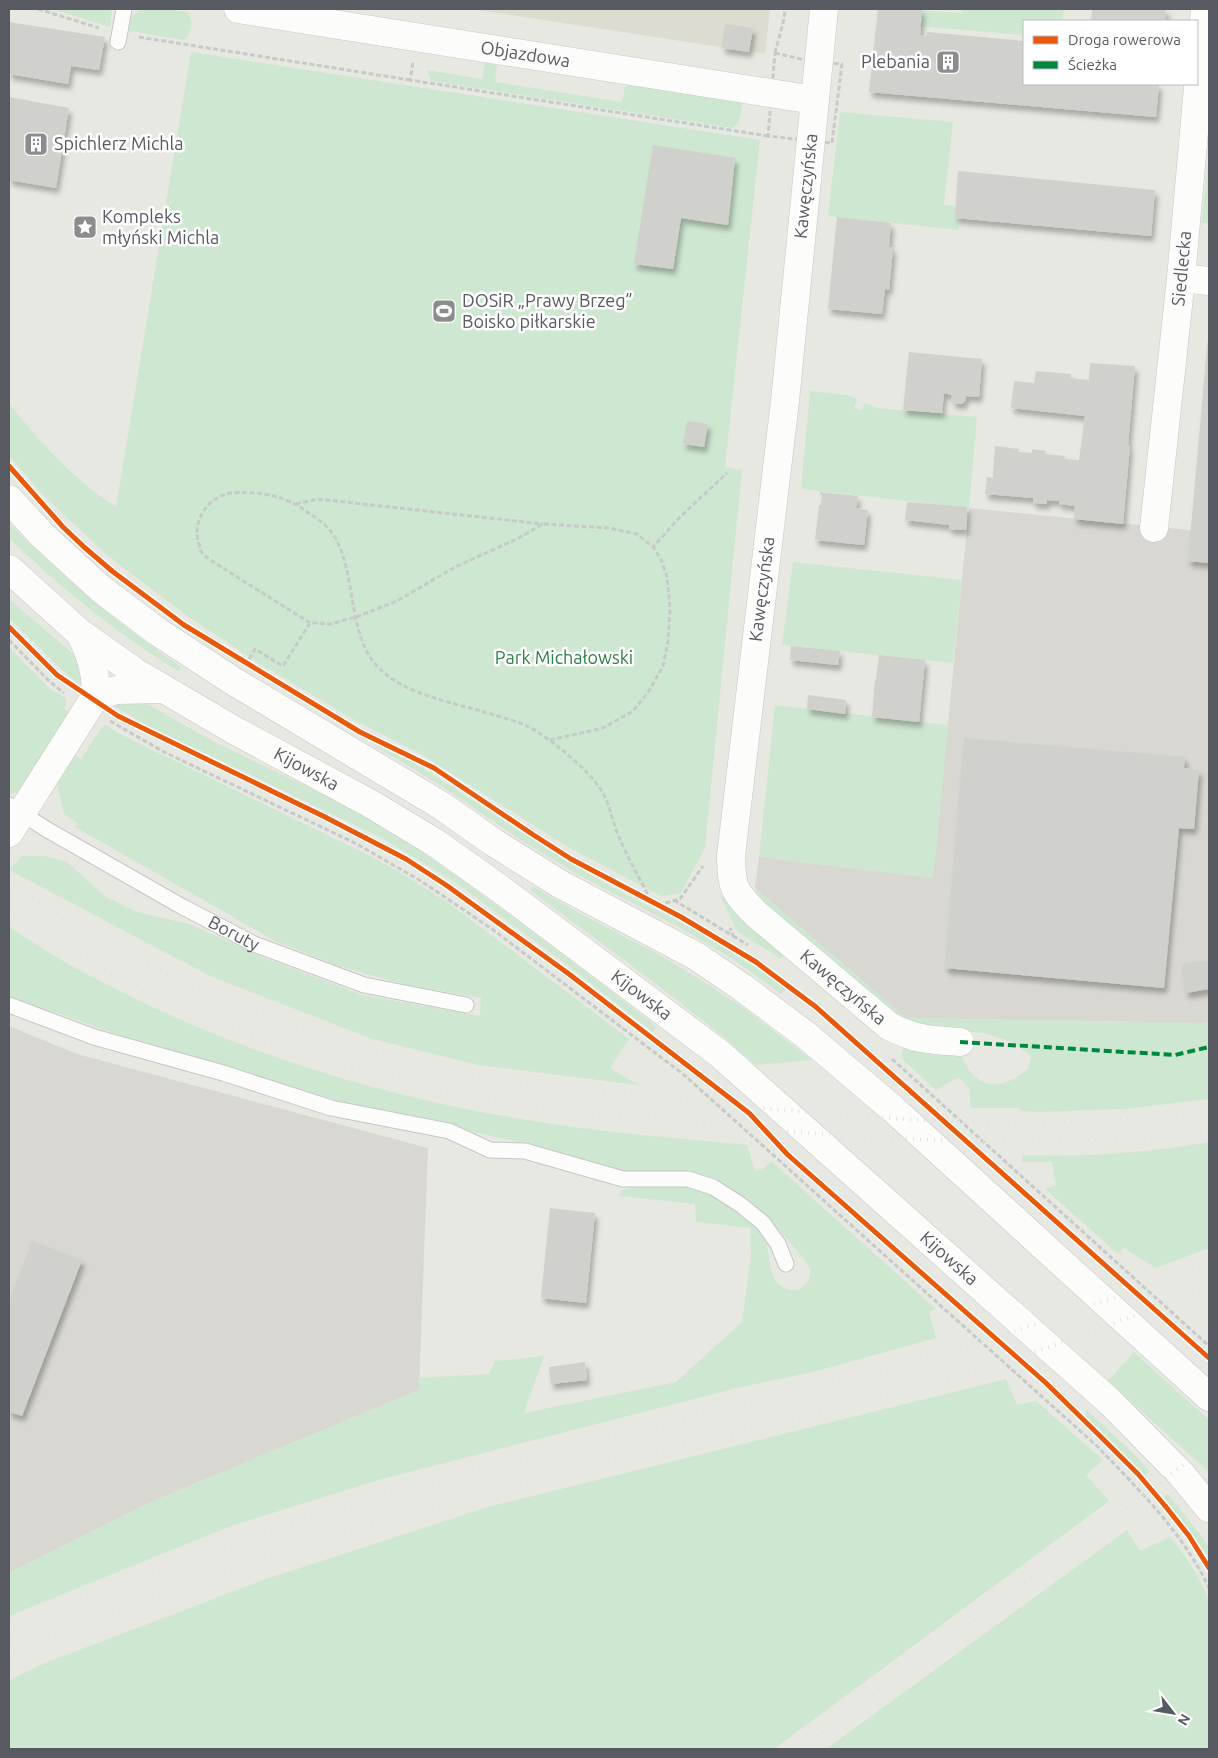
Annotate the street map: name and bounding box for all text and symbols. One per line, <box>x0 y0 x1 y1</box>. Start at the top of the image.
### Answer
legend <box>1023 20 1198 85</box>
text: Droga rowerowa <box>1068 31 1181 48</box>
street label: Objazdowa <box>479 36 572 70</box>
building icon: Plebania <box>935 49 961 75</box>
place label: Plebania <box>861 51 930 71</box>
text: Ścieżka <box>1068 56 1117 73</box>
building icon: Spichlerz Michla <box>23 131 49 157</box>
street label: Kawęczyńska <box>790 132 820 240</box>
place label: Spichlerz Michla <box>54 133 184 153</box>
place label: Kompleks młyński Michla <box>102 206 219 247</box>
place icon: Kompleks młyński Michla <box>72 214 98 240</box>
street label: Siedlecka <box>1167 230 1194 307</box>
place label: DOSiR „Prawy Brzeg” Boisko piłkarskie <box>462 290 633 331</box>
sports icon: DOSiR „Prawy Brzeg” Boisko piłkarskie <box>431 298 457 324</box>
street label: Kawęczyńska <box>745 535 777 643</box>
park label: Park Michałowski <box>495 647 633 667</box>
street label: Kijowska <box>271 743 343 794</box>
street label: Boruty <box>205 911 262 954</box>
street label: Kawęczyńska <box>797 945 891 1028</box>
street label: Kijowska <box>608 965 676 1024</box>
street label: Kijowska <box>917 1227 983 1289</box>
north arrow <box>1148 1688 1198 1738</box>
text: N <box>1175 1711 1194 1728</box>

